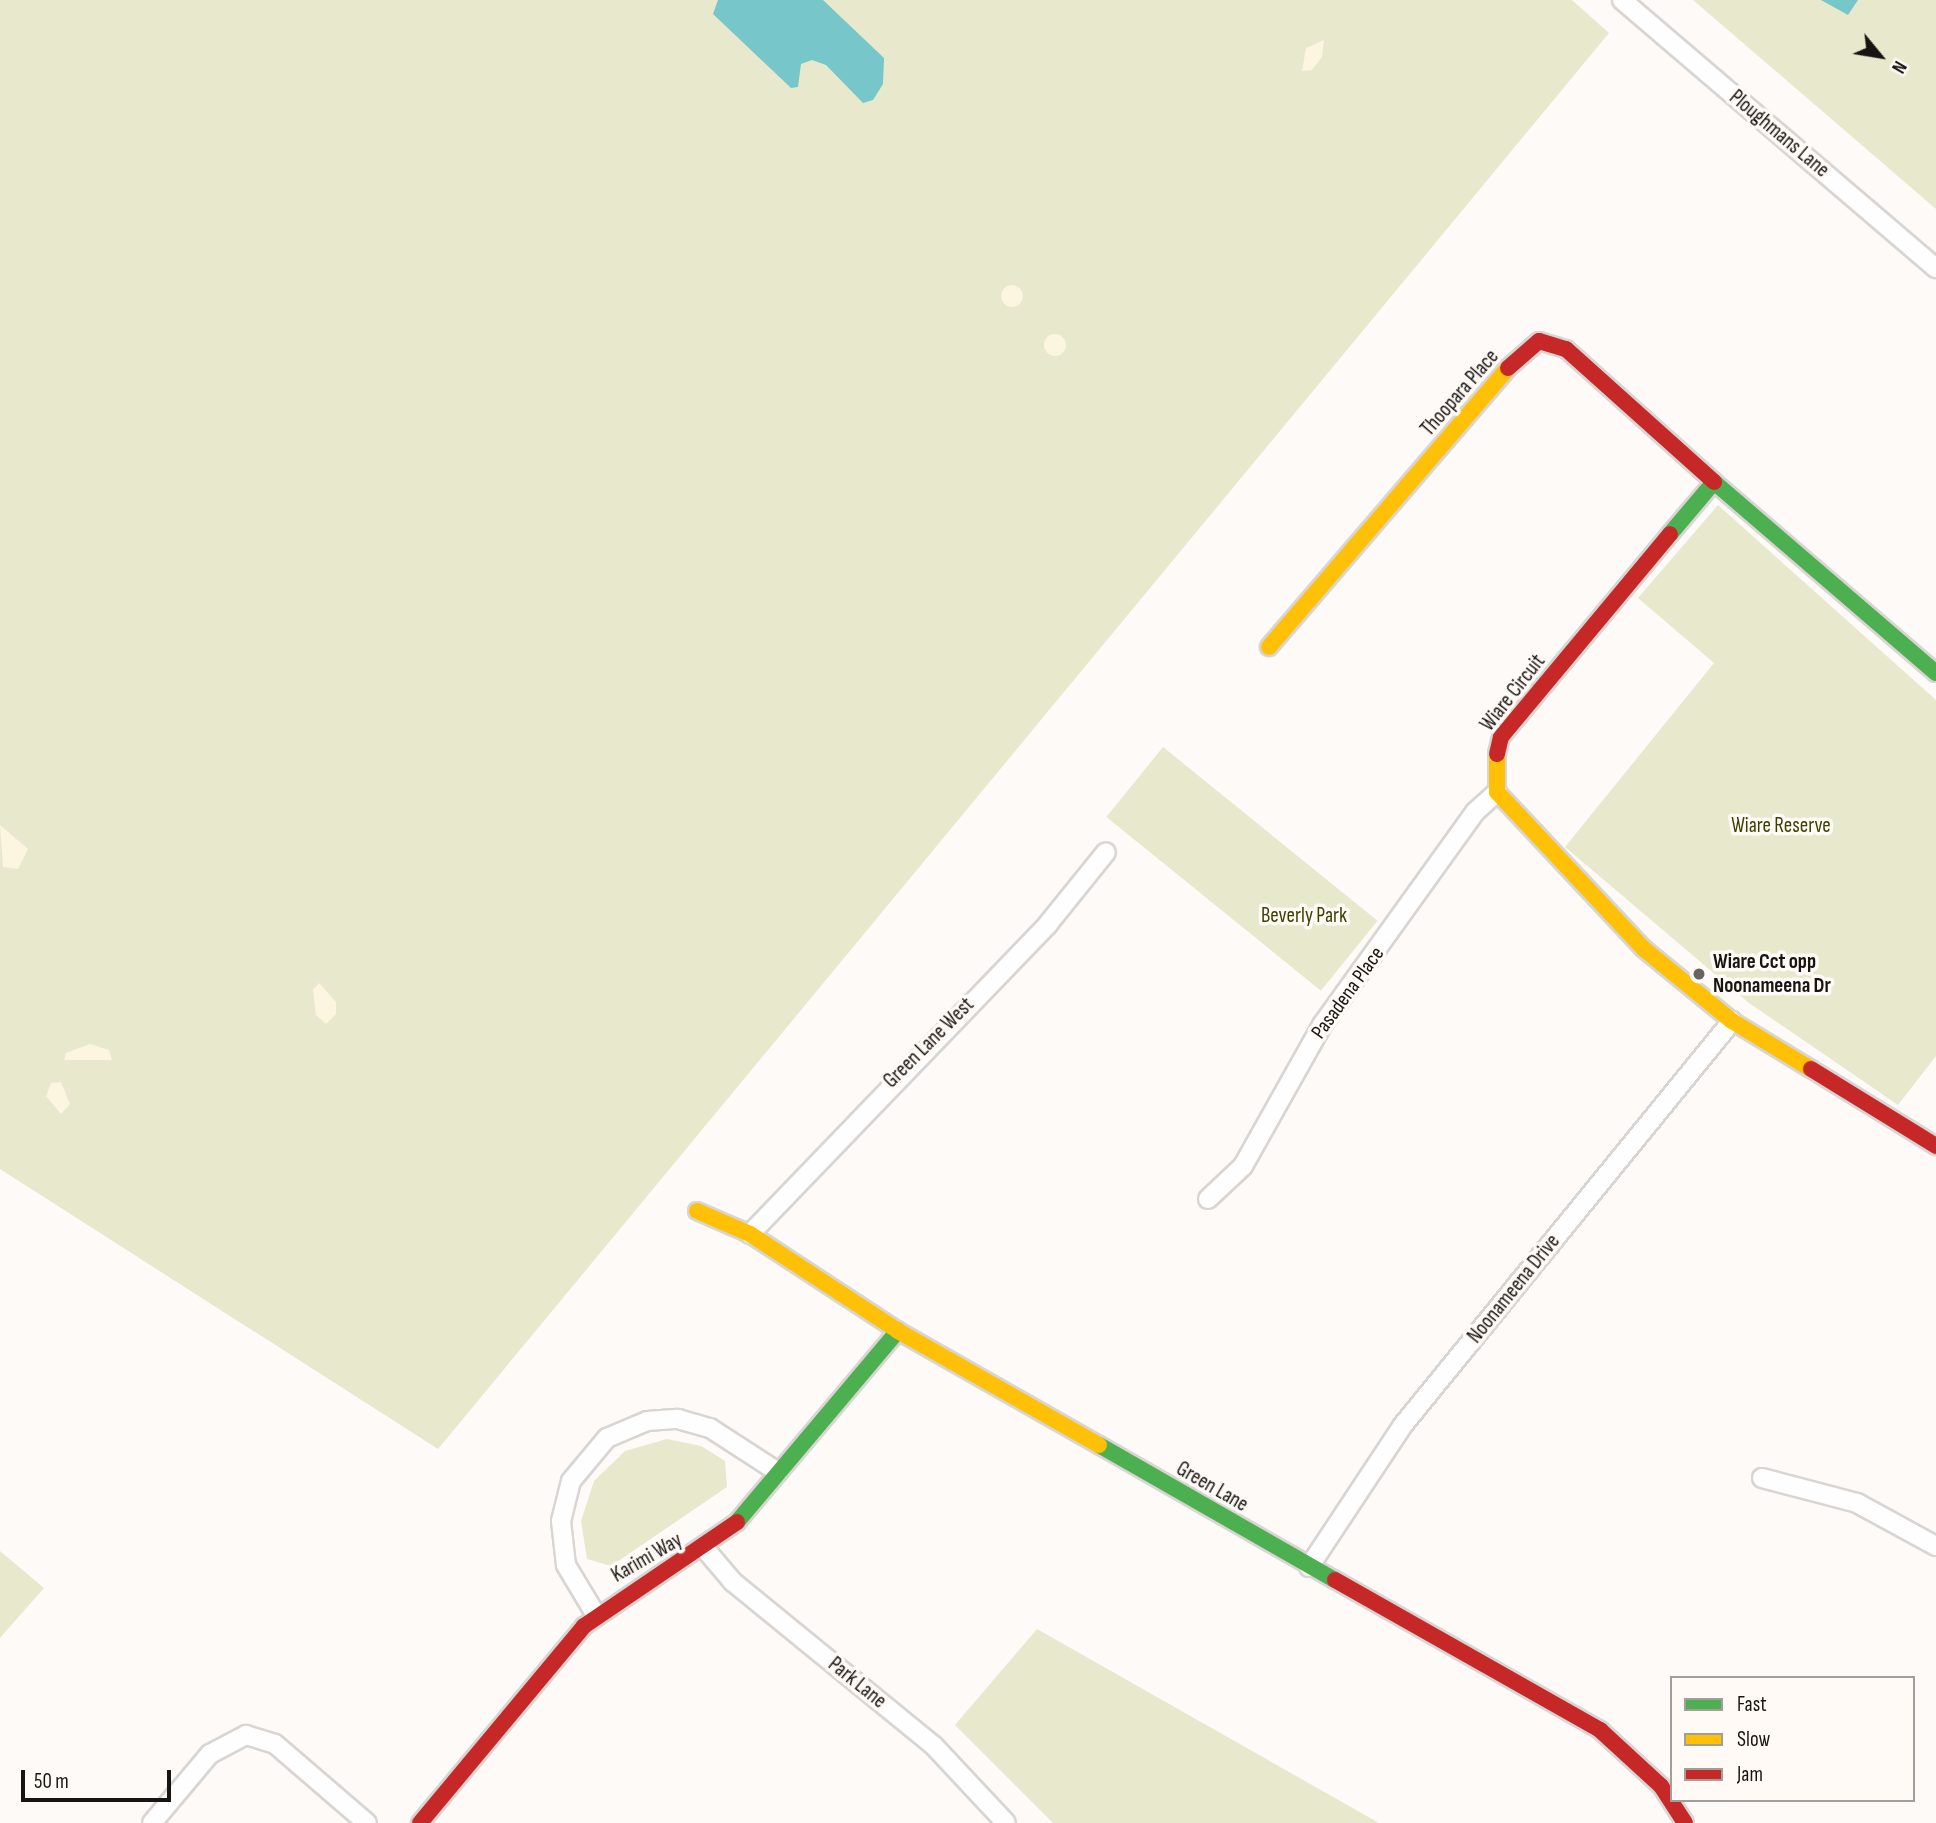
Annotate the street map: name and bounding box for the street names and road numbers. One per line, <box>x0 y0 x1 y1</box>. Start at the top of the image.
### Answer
street label: Ploughmans Lane <box>1724 85 1834 183</box>
street label: Thoopara Place <box>1416 345 1504 441</box>
street label: Wiare Circuit <box>1475 650 1551 736</box>
street label: Pasadena Place <box>1306 942 1390 1044</box>
street label: Green Lane West <box>878 992 980 1094</box>
street label: Noonameena Drive <box>1462 1230 1566 1348</box>
street label: Green Lane <box>1172 1456 1252 1518</box>
street label: Karimi Way <box>607 1528 687 1588</box>
street label: Park Lane <box>823 1652 891 1714</box>

